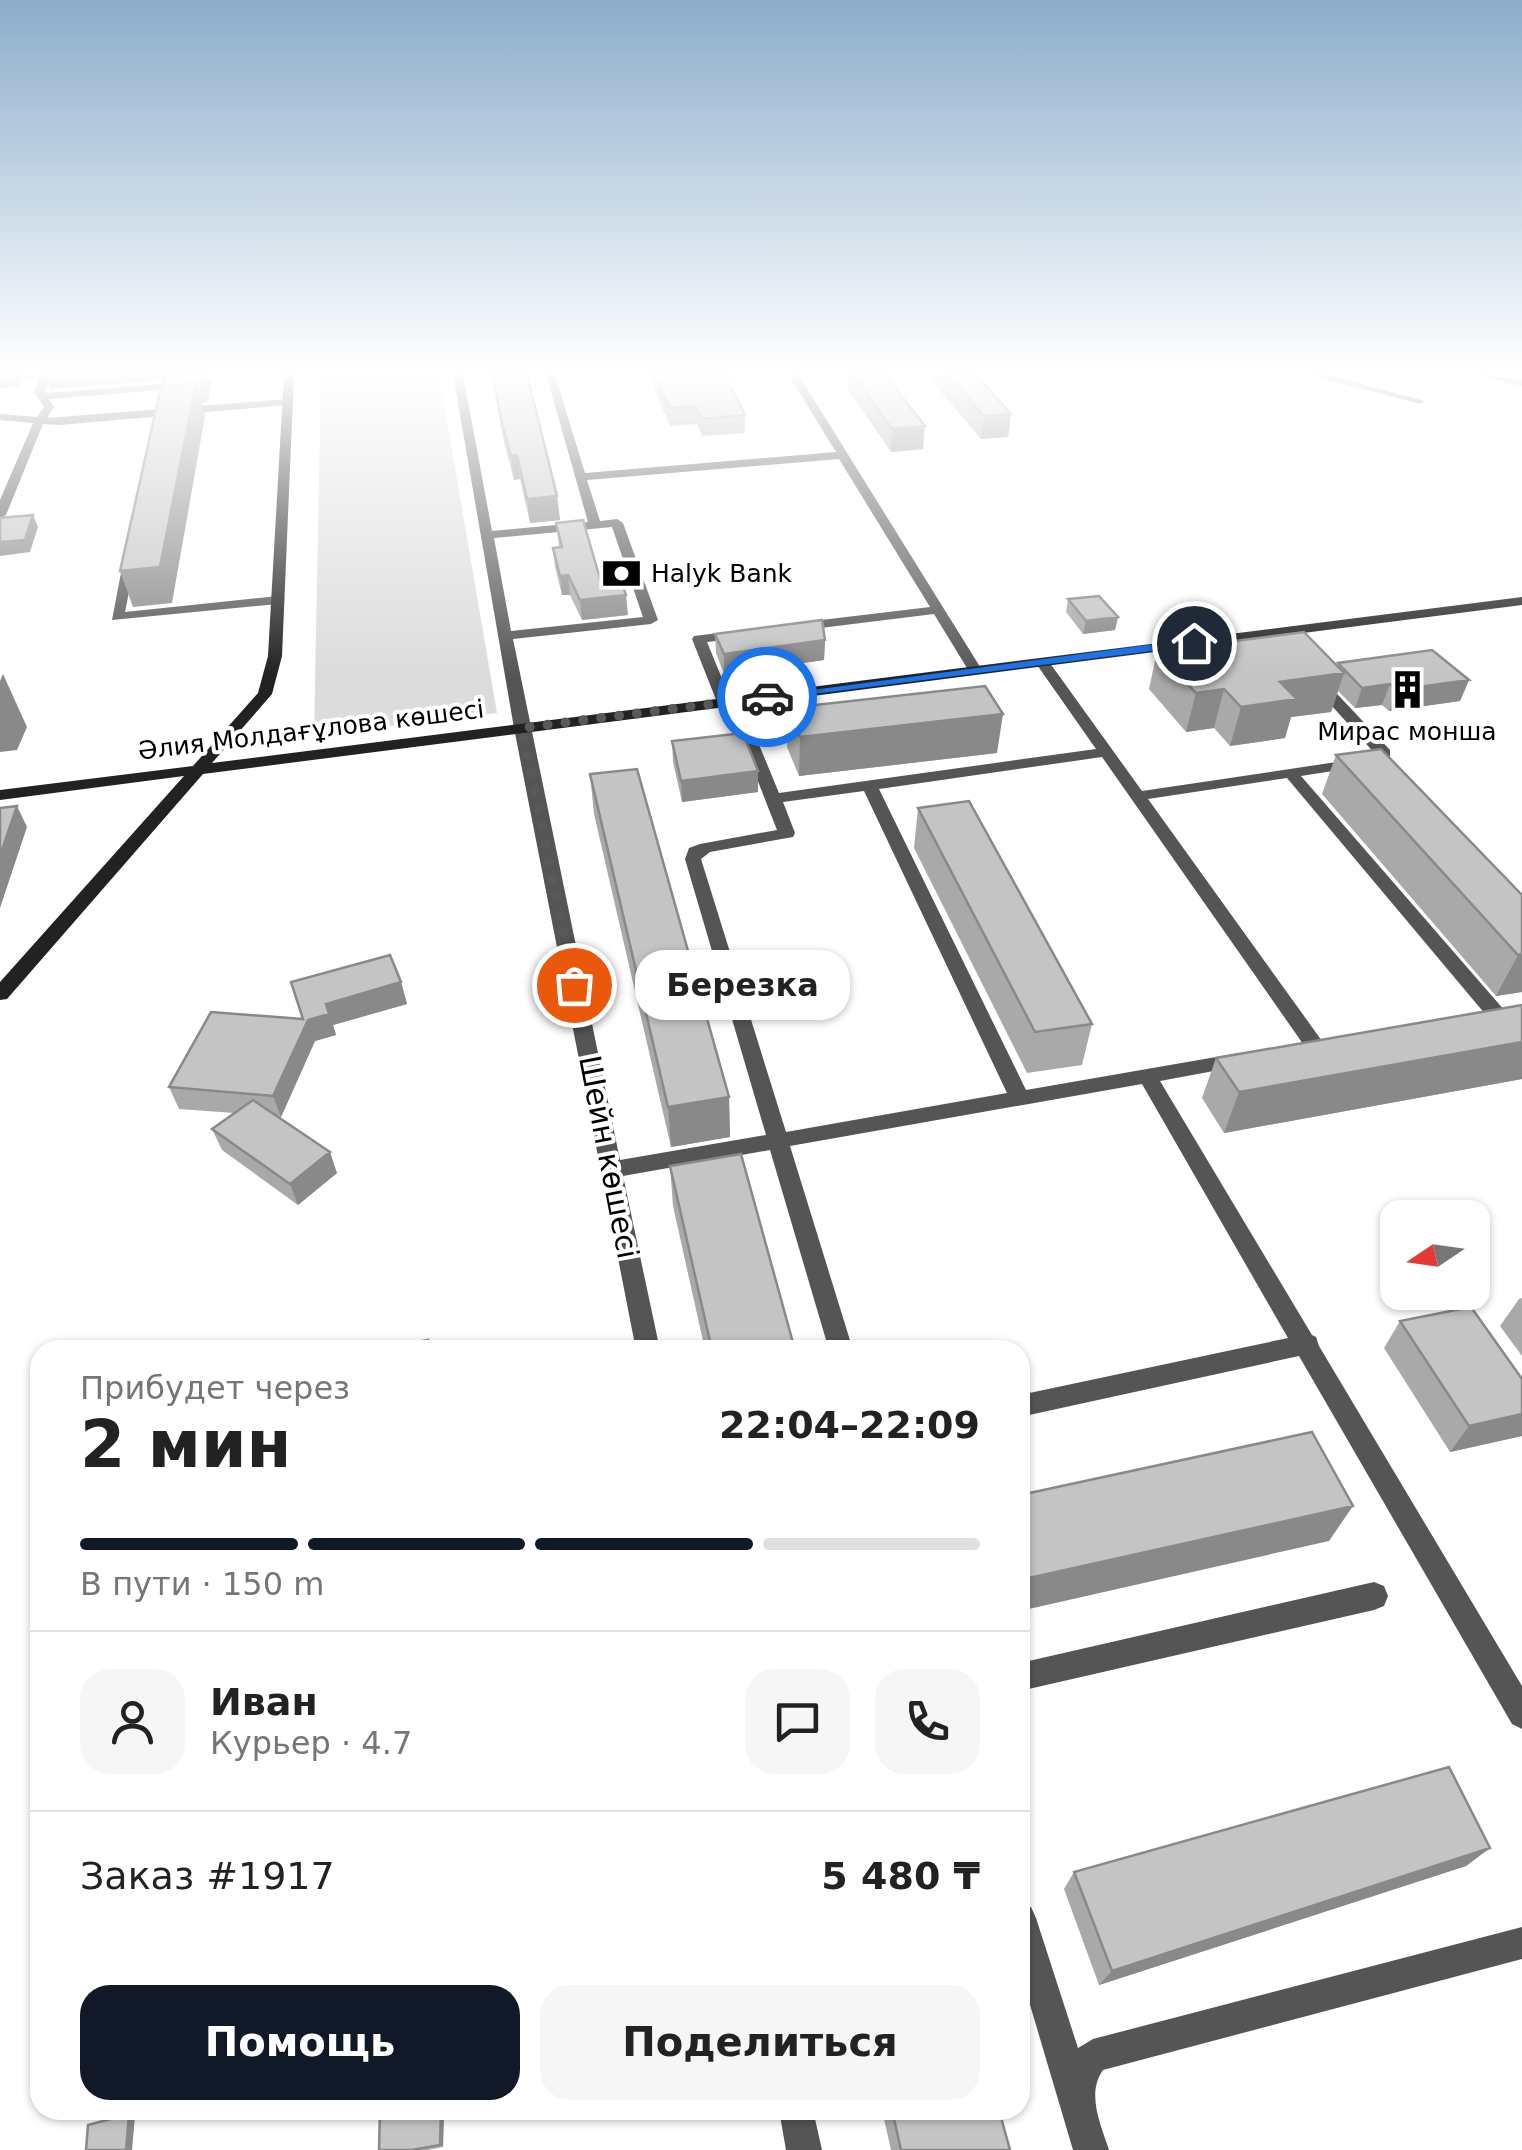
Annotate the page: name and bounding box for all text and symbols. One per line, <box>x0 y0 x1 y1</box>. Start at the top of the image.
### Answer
bank icon: Halyk Bank <box>600 552 642 594</box>
place label: Halyk Bank <box>651 559 793 588</box>
pin <box>1152 601 1237 686</box>
icon: home <box>1167 616 1222 671</box>
courier <box>717 647 817 747</box>
building icon: Мирас монша <box>1386 669 1428 711</box>
icon: car <box>740 670 795 725</box>
street label: Әлия Молдағұлова көшесі <box>136 694 486 766</box>
place label: Мирас монша <box>1317 717 1497 746</box>
pin <box>532 943 617 1028</box>
callout: Березка <box>634 950 849 1020</box>
icon: bag <box>547 958 602 1013</box>
text: Березка <box>666 966 819 1004</box>
street label: Шейн көшесі <box>572 1052 646 1262</box>
north arrow <box>1380 1200 1490 1310</box>
map controls <box>1380 1200 1490 1310</box>
text: Прибудет через <box>80 1369 350 1407</box>
text: 22:04–22:09 <box>719 1403 980 1447</box>
text: 2 мин <box>80 1407 291 1482</box>
text: В пути · 150 m <box>80 1565 324 1603</box>
button: person <box>80 1669 185 1774</box>
button: chat <box>745 1669 850 1774</box>
button: phone <box>875 1669 980 1774</box>
text: Иван <box>210 1680 318 1724</box>
text: Курьер · 4.7 <box>210 1724 412 1762</box>
text: Заказ #1917 <box>80 1854 335 1898</box>
text: 5 480 ₸ <box>821 1854 980 1898</box>
button: Помощь <box>80 1985 520 2100</box>
button: Поделиться <box>540 1985 980 2100</box>

